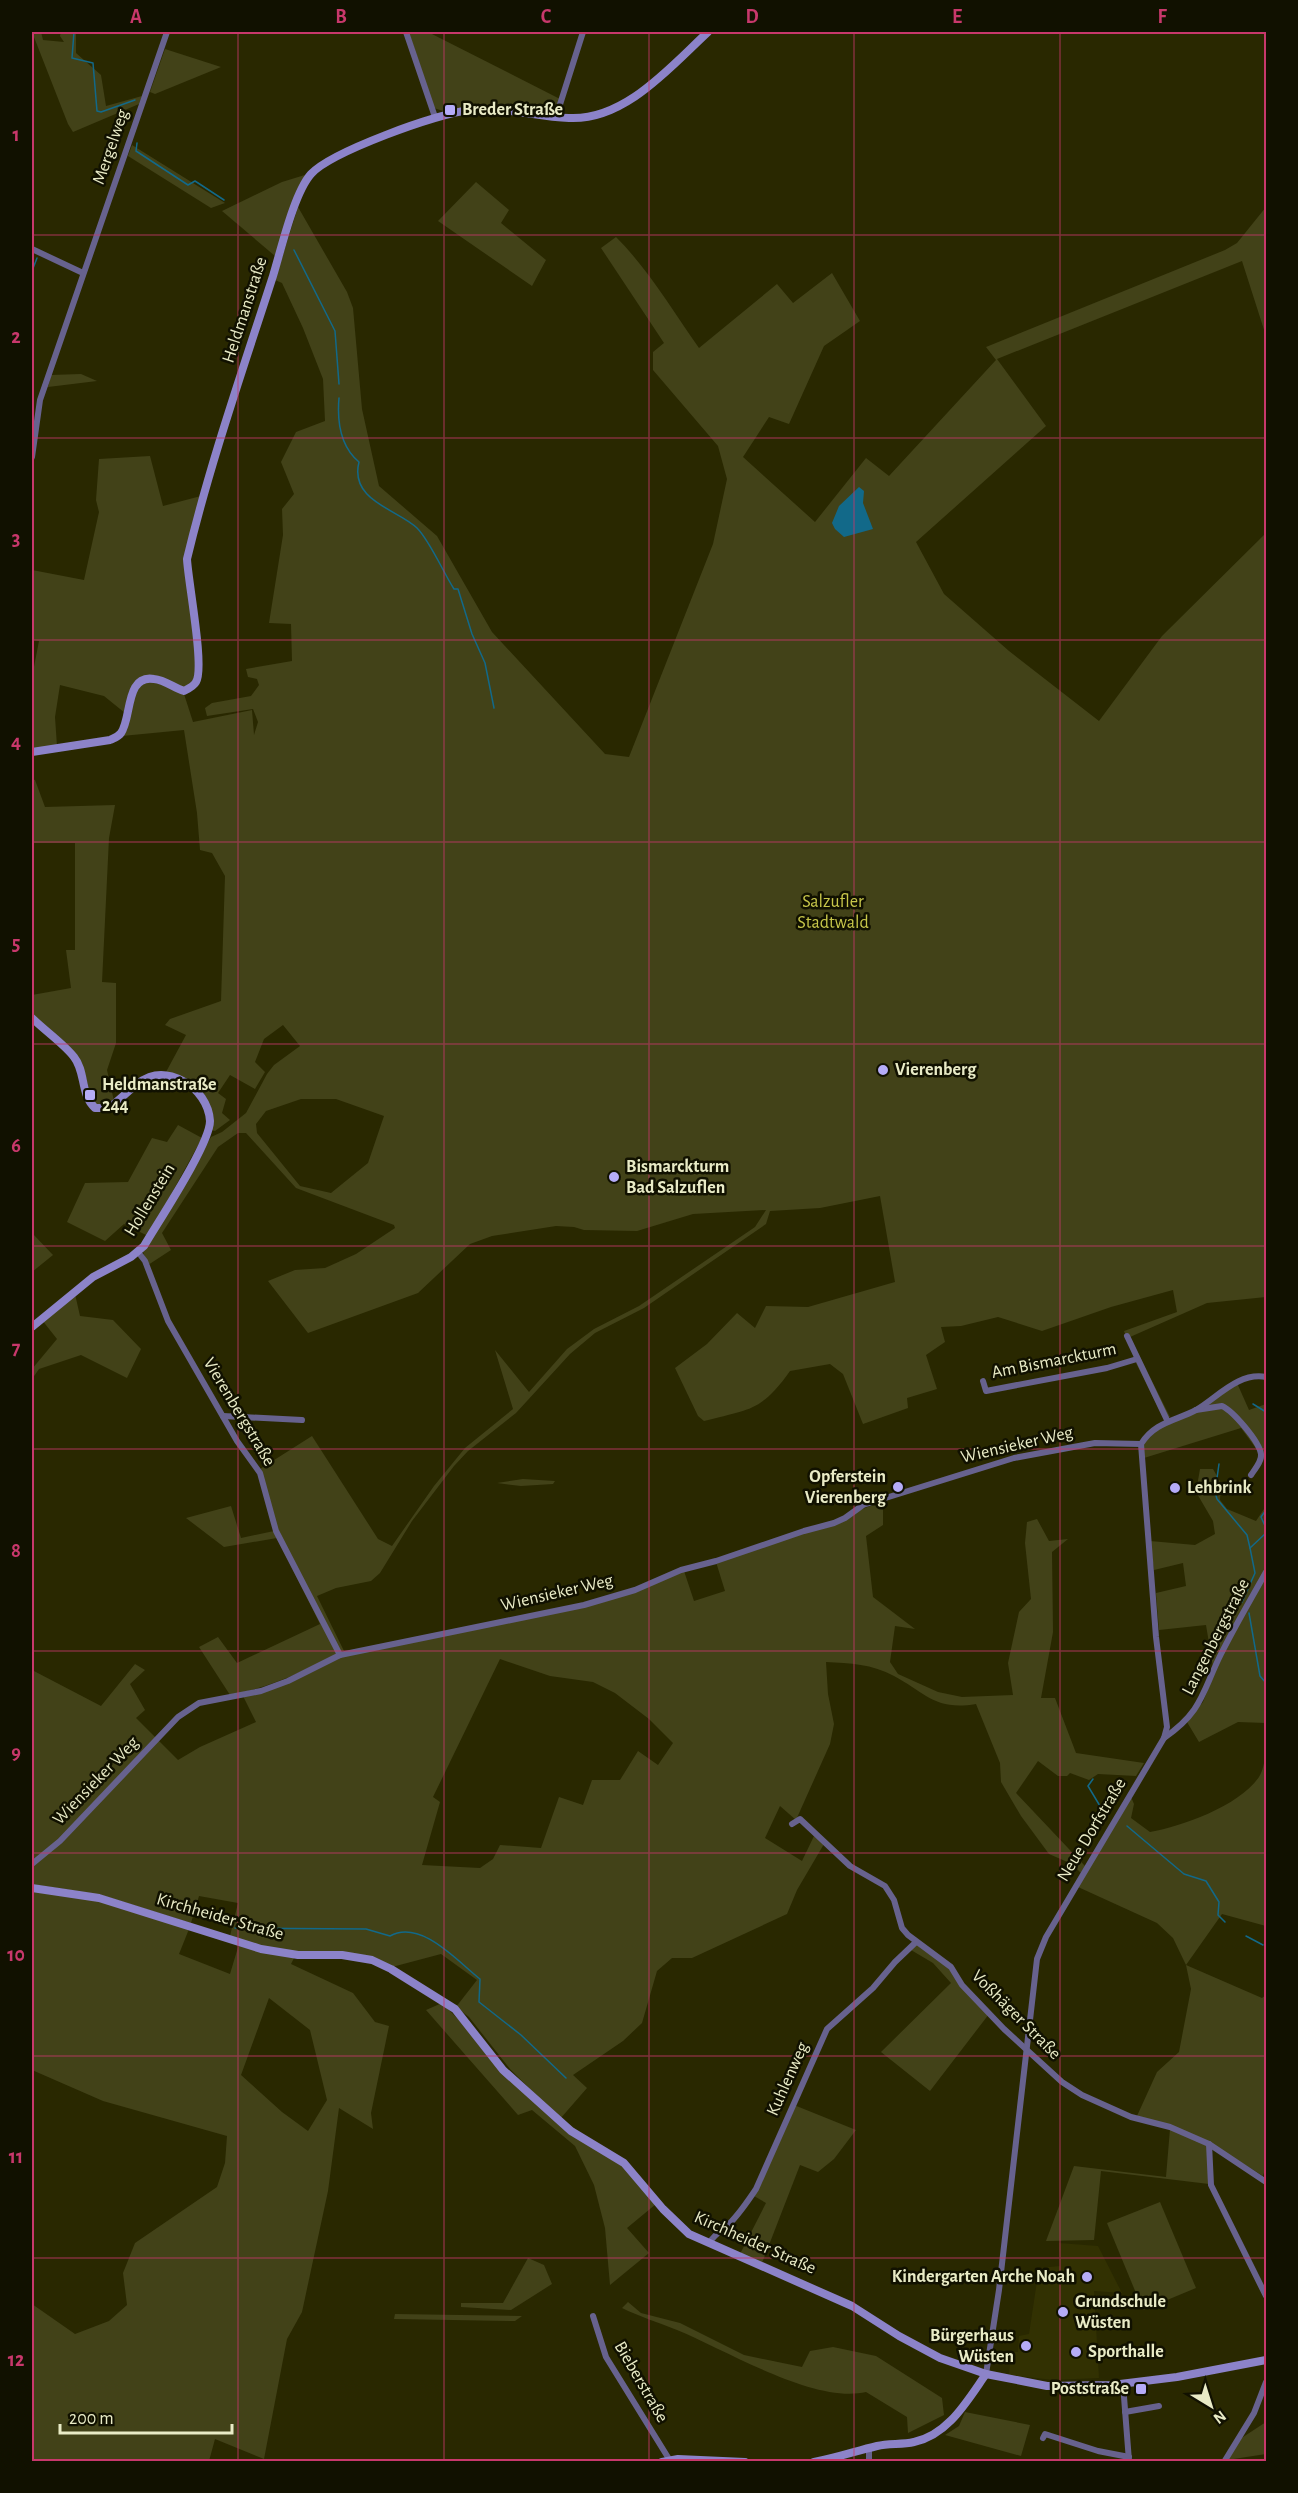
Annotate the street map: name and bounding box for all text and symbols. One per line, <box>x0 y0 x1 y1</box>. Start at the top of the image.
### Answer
text: A <box>130 7 142 27</box>
text: B <box>335 7 347 27</box>
text: C <box>541 7 552 27</box>
text: D <box>745 7 759 27</box>
text: E <box>952 7 962 27</box>
text: F <box>1157 7 1167 27</box>
place label: Breder Straße <box>462 101 563 119</box>
marker: Breder Straße <box>443 103 457 117</box>
street label: Mergelweg <box>90 107 132 187</box>
text: 1 <box>12 125 20 145</box>
street label: Heldmanstraße <box>219 255 271 365</box>
text: 2 <box>11 327 21 347</box>
text: 3 <box>12 529 20 549</box>
text: 4 <box>11 732 21 752</box>
park label: Salzufler Stadtwald <box>797 893 869 932</box>
text: 5 <box>12 934 20 954</box>
place label: Vierenberg <box>895 1061 977 1079</box>
marker: Vierenberg <box>876 1063 890 1077</box>
place label: Heldmanstraße 244 <box>102 1076 216 1115</box>
marker: Heldmanstraße 244 <box>83 1088 97 1102</box>
text: 6 <box>11 1136 21 1156</box>
place label: Bismarckturm Bad Salzuflen <box>626 1158 729 1197</box>
street label: Hollenstein <box>121 1160 179 1240</box>
marker: Bismarckturm Bad Salzuflen <box>607 1170 621 1184</box>
text: 7 <box>12 1338 21 1358</box>
street label: Am Bismarckturm <box>990 1340 1118 1382</box>
street label: Vierenbergstraße <box>200 1355 278 1469</box>
street label: Wiensieker Weg <box>959 1423 1075 1467</box>
place label: Opferstein Vierenberg <box>805 1468 887 1507</box>
place label: Lehbrink <box>1187 1479 1251 1497</box>
marker: Opferstein Vierenberg <box>891 1480 905 1494</box>
marker: Lehbrink <box>1168 1481 1182 1495</box>
text: 8 <box>11 1541 21 1561</box>
street label: Wiensieker Weg <box>499 1571 615 1615</box>
street label: Langenbergstraße <box>1179 1576 1253 1698</box>
street label: Wiensieker Weg <box>50 1733 142 1828</box>
text: 9 <box>11 1743 21 1763</box>
street label: Neue Dorfstraße <box>1054 1775 1130 1885</box>
street label: Kirchheider Straße <box>154 1890 286 1944</box>
text: 10 <box>7 1945 25 1965</box>
street label: Voßhäger Straße <box>968 1967 1064 2063</box>
street label: Kuhlenweg <box>764 2039 812 2119</box>
text: 11 <box>9 2147 23 2167</box>
street label: Kirchheider Straße <box>691 2208 819 2278</box>
place label: Kindergarten Arche Noah <box>892 2268 1075 2286</box>
marker: Kindergarten Arche Noah <box>1080 2270 1094 2284</box>
place label: Grundschule Wüsten <box>1075 2293 1166 2332</box>
marker: Grundschule Wüsten <box>1056 2305 1070 2319</box>
place label: Bürgerhaus Wüsten <box>930 2327 1014 2366</box>
street label: Bieberstraße <box>611 2338 671 2426</box>
marker: Bürgerhaus Wüsten <box>1019 2339 1033 2353</box>
place label: Sporthalle <box>1088 2343 1164 2361</box>
marker: Sporthalle <box>1069 2345 1083 2359</box>
text: 12 <box>8 2350 24 2370</box>
north arrow <box>1181 2376 1241 2436</box>
place label: Poststraße <box>1051 2380 1129 2398</box>
marker: Poststraße <box>1134 2382 1148 2396</box>
scale bar <box>60 2397 232 2435</box>
text: N <box>1210 2407 1229 2427</box>
text: 200 m <box>69 2410 114 2428</box>

